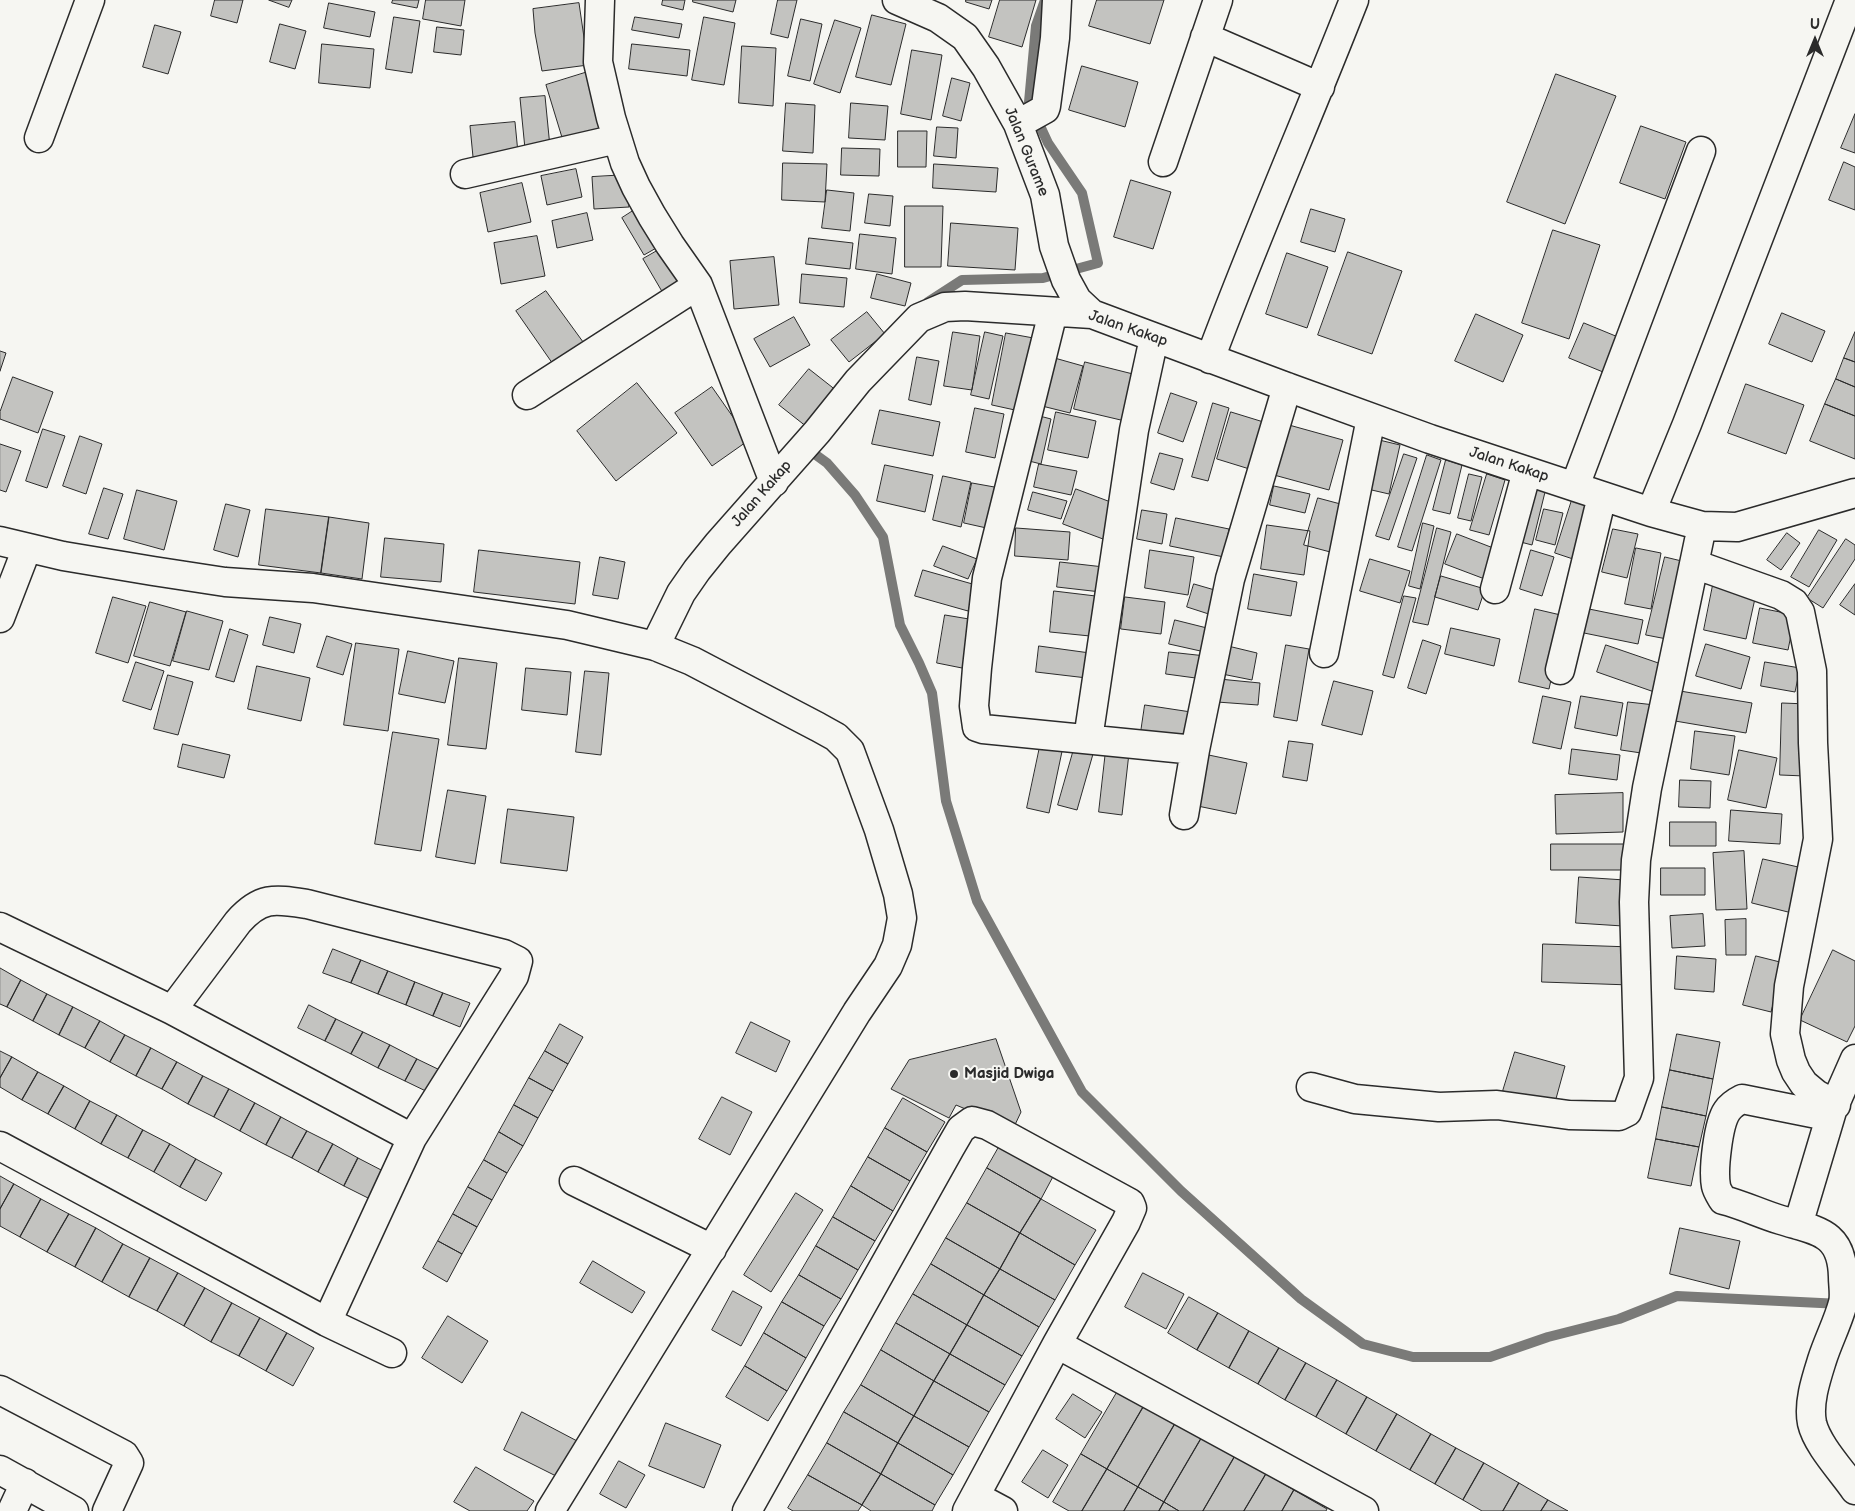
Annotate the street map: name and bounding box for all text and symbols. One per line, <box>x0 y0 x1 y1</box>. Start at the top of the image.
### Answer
north arrow <box>1790 15 1840 65</box>
text: U <box>1810 16 1820 33</box>
street label: Jalan Gurame <box>1000 105 1052 199</box>
street label: Jalan Kakap <box>1086 307 1170 351</box>
street label: Jalan Kakap <box>1467 444 1551 486</box>
street label: Jalan Kakap <box>728 457 796 531</box>
place label: Masjid Dwiga <box>964 1065 1054 1083</box>
marker: Masjid Dwiga <box>948 1068 960 1080</box>

